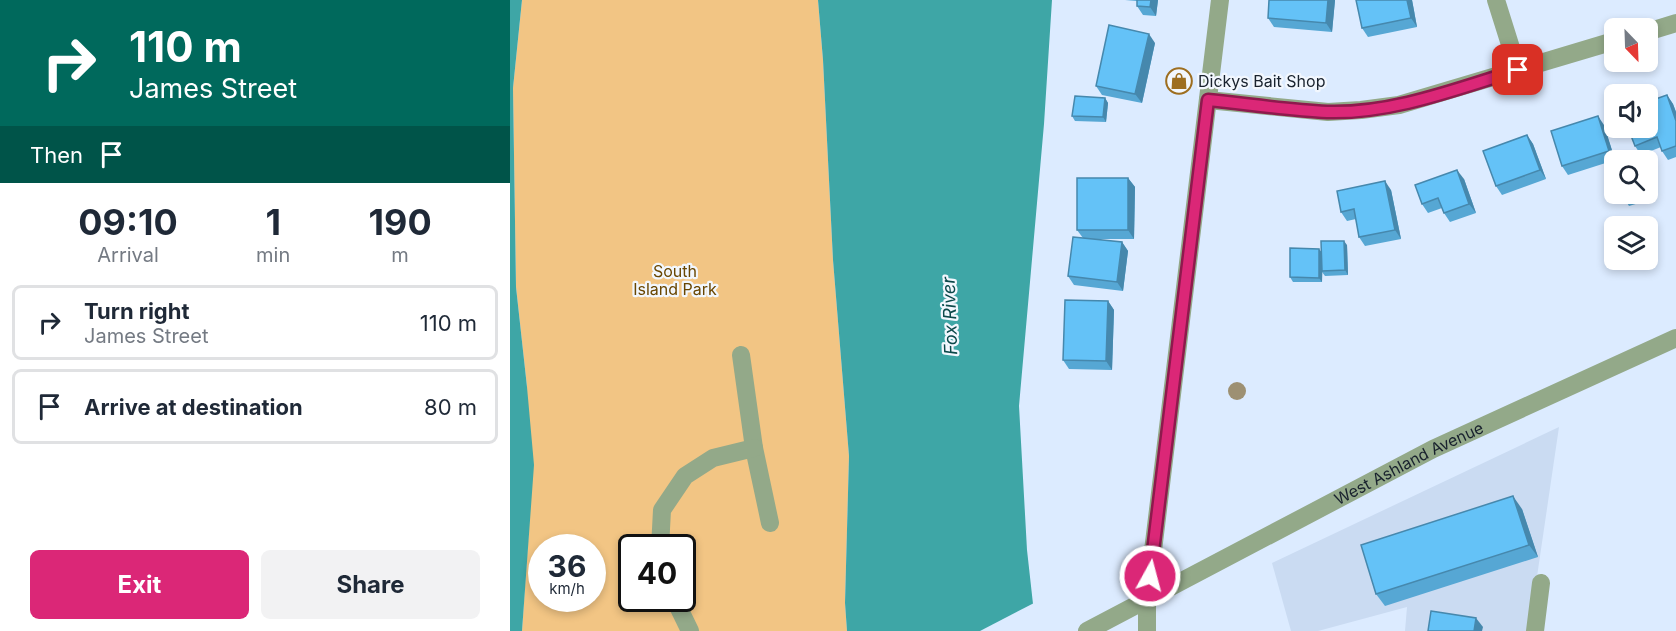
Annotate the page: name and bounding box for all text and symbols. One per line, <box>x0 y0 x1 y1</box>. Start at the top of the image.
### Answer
north arrow <box>1604 18 1658 72</box>
map controls <box>1604 18 1658 270</box>
text: 110 m <box>129 21 242 72</box>
icon: right <box>30 24 108 102</box>
pin <box>1492 44 1543 95</box>
icon: arrive <box>1501 53 1534 86</box>
shop icon: Dickys Bait Shop <box>1164 66 1194 96</box>
place label: Dickys Bait Shop <box>1198 71 1325 91</box>
text: James Street <box>129 72 297 105</box>
button: sound <box>1604 84 1658 138</box>
icon: arrive <box>95 138 128 171</box>
text: Then <box>30 142 83 168</box>
button: search <box>1604 150 1658 204</box>
text: 09:10 <box>78 200 178 244</box>
text: 1 <box>265 200 281 244</box>
text: 190 <box>369 200 432 244</box>
button: layers <box>1604 216 1658 270</box>
text: Arrival <box>97 243 159 267</box>
text: min <box>256 243 290 267</box>
text: m <box>391 243 409 267</box>
park label: South Island Park <box>633 261 717 299</box>
water label: Fox River <box>938 275 961 355</box>
text: Turn right <box>84 298 190 324</box>
icon: right <box>33 306 66 339</box>
text: 110 m <box>420 310 477 336</box>
text: James Street <box>84 324 208 348</box>
icon: arrive <box>33 390 66 423</box>
text: Arrive at destination <box>84 394 303 420</box>
text: 80 m <box>424 394 477 420</box>
street label: West Ashland Avenue <box>1331 417 1486 509</box>
speed limit sign: 40 <box>618 534 696 612</box>
position arrow <box>1118 544 1182 608</box>
text: 36 <box>548 548 586 584</box>
button: Exit <box>30 550 249 619</box>
button: Share <box>261 550 480 619</box>
text: km/h <box>549 579 585 598</box>

